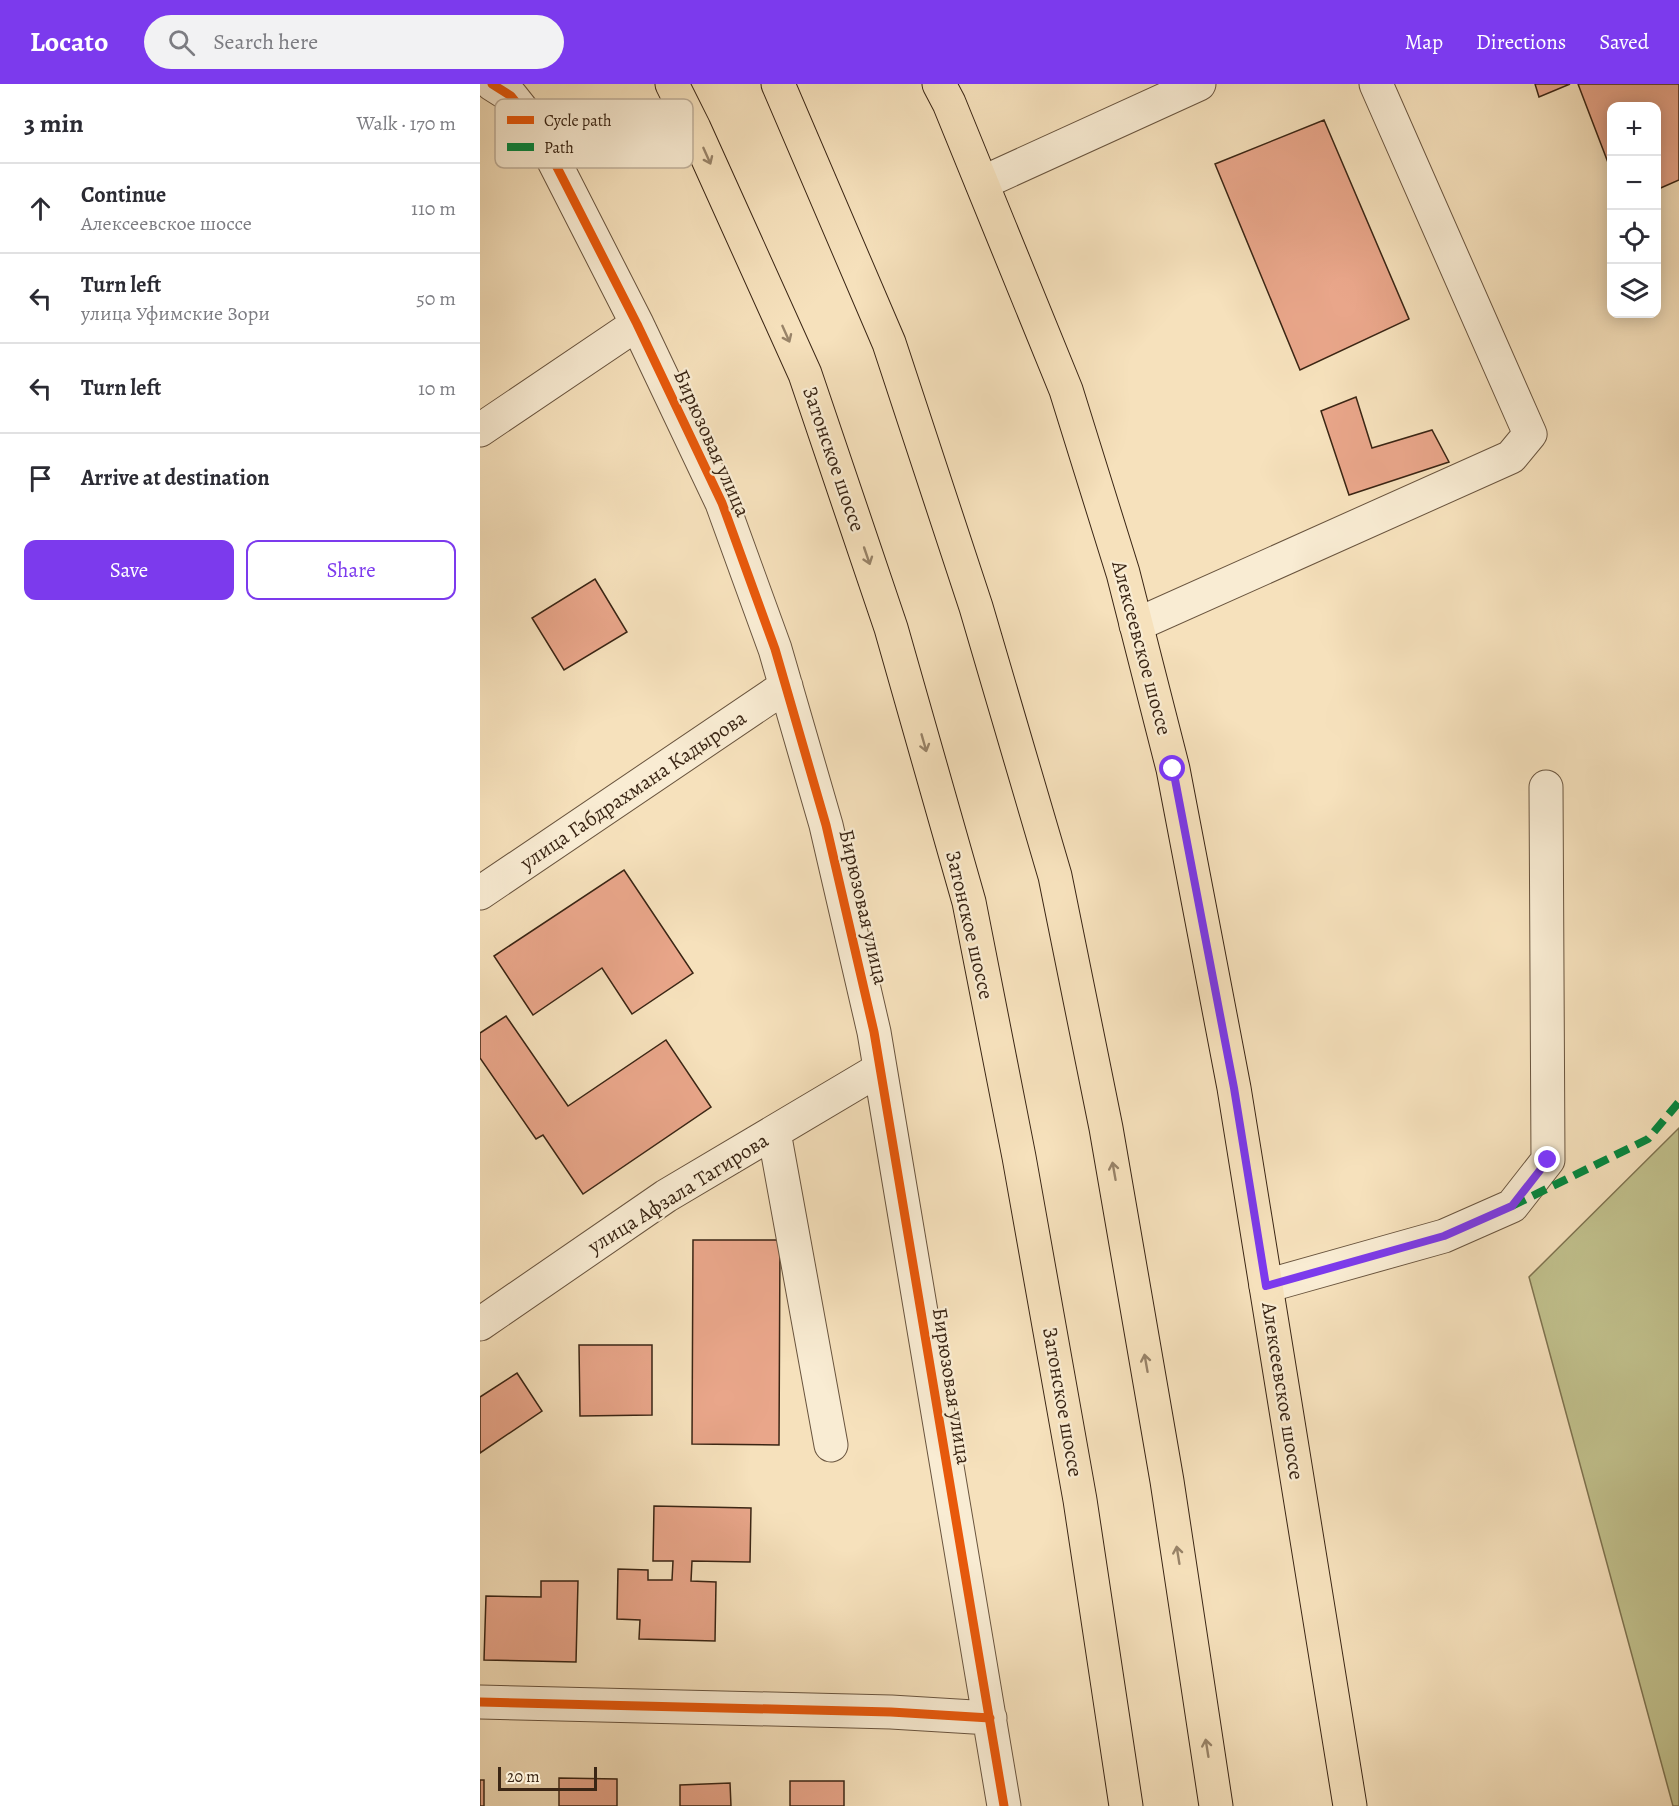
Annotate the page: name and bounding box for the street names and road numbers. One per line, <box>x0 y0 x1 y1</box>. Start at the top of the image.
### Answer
street label: Бирюзовая улица <box>667 365 757 521</box>
street label: Затонское шоссе <box>796 383 872 535</box>
street label: Алексеевское шоссе <box>1105 557 1179 738</box>
street label: улица Габдрахмана Кадырова <box>514 703 752 877</box>
street label: Бирюзовая улица <box>833 827 896 988</box>
street label: Затонское шоссе <box>939 848 1001 1002</box>
street label: улица Афзала Тагирова <box>582 1126 774 1261</box>
street label: Алексеевское шоссе <box>1255 1299 1311 1482</box>
street label: Бирюзовая улица <box>926 1306 978 1467</box>
street label: Затонское шоссе <box>1036 1325 1090 1479</box>

